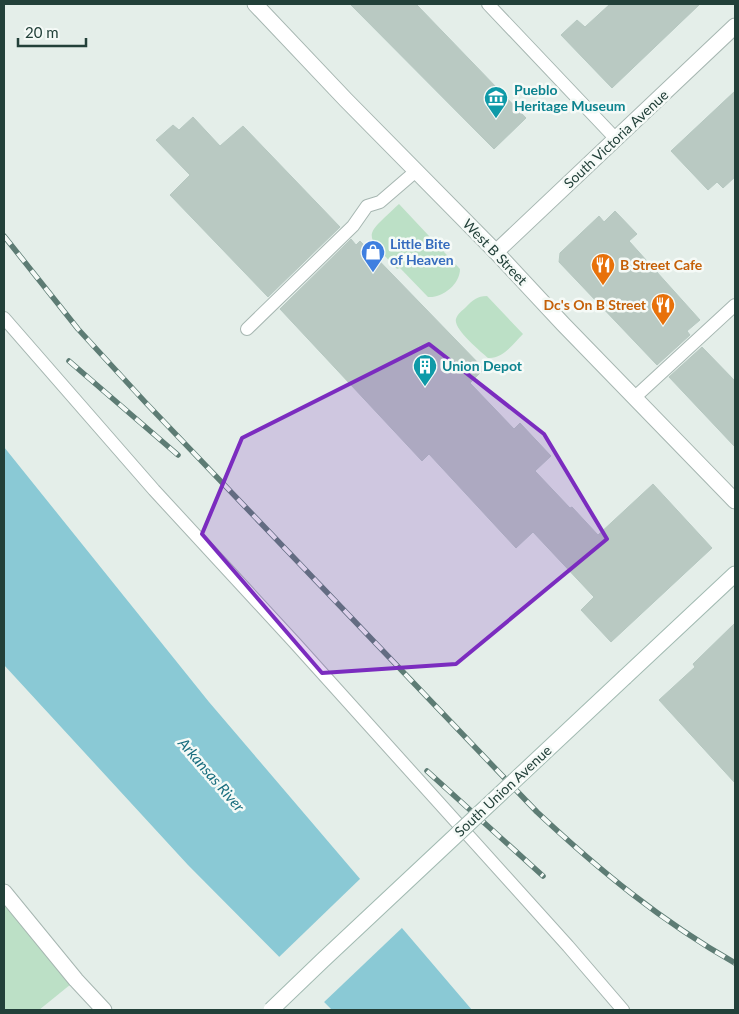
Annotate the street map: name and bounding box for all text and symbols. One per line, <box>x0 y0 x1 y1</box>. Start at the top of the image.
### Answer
scale bar <box>18 15 85 47</box>
text: 20 m <box>25 23 59 41</box>
place label: Pueblo Heritage Museum <box>514 81 626 114</box>
museum icon: Pueblo Heritage Museum <box>483 85 509 119</box>
street label: South Victoria Avenue <box>560 86 671 191</box>
street label: West B Street <box>460 215 531 288</box>
place label: Little Bite of Heaven <box>390 235 454 268</box>
shop icon: Little Bite of Heaven <box>360 239 386 273</box>
restaurant icon: B Street Cafe <box>590 252 616 286</box>
place label: B Street Cafe <box>620 256 703 273</box>
restaurant icon: Dc's On B Street <box>650 292 676 326</box>
place label: Dc's On B Street <box>544 296 647 313</box>
building icon: Union Depot <box>412 353 438 387</box>
place label: Union Depot <box>442 357 523 374</box>
water label: Arkansas River <box>174 733 249 815</box>
street label: South Union Avenue <box>451 741 555 840</box>

